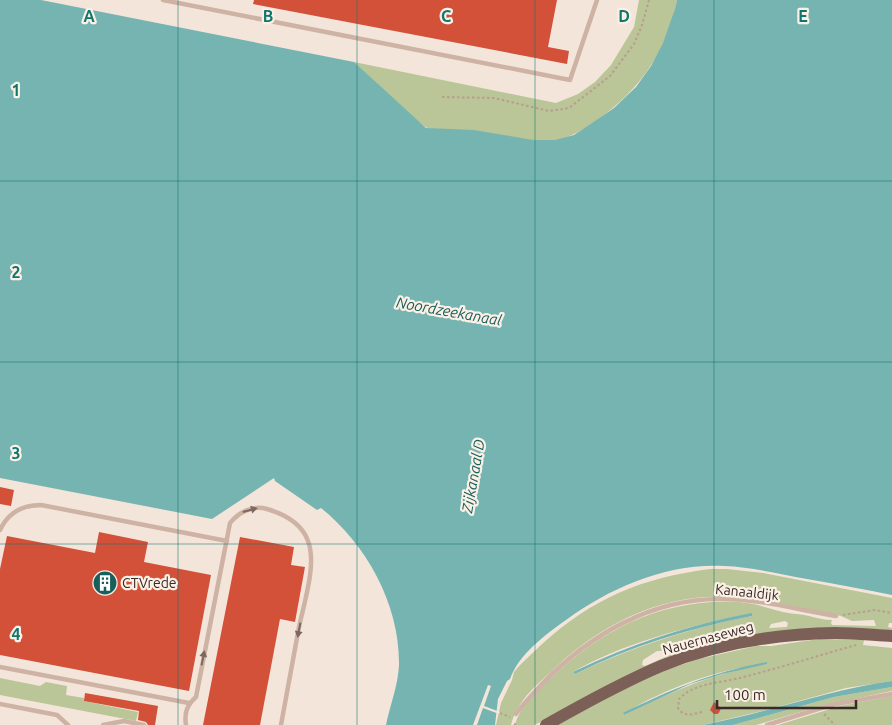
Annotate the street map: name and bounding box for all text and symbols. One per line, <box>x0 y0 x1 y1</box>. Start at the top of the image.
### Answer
text: A <box>83 7 95 25</box>
text: B <box>263 7 273 25</box>
text: C <box>441 7 451 25</box>
text: D <box>618 7 630 25</box>
text: E <box>798 7 808 25</box>
text: 1 <box>11 81 21 99</box>
text: 2 <box>11 263 21 281</box>
water label: Noordzeekanaal <box>395 293 504 329</box>
water label: Zijkanaal D <box>458 438 488 515</box>
text: 3 <box>11 444 21 462</box>
one-way arrow <box>242 506 257 514</box>
building icon: CTVrede <box>92 570 118 596</box>
place label: CTVrede <box>122 575 177 591</box>
street label: Kanaaldijk <box>714 581 780 603</box>
street label: Nauernaseweg <box>661 618 755 658</box>
one-way arrow <box>294 623 302 639</box>
text: 4 <box>11 625 21 643</box>
one-way arrow <box>200 650 208 666</box>
scale bar <box>717 678 856 710</box>
text: 100 m <box>724 686 766 703</box>

